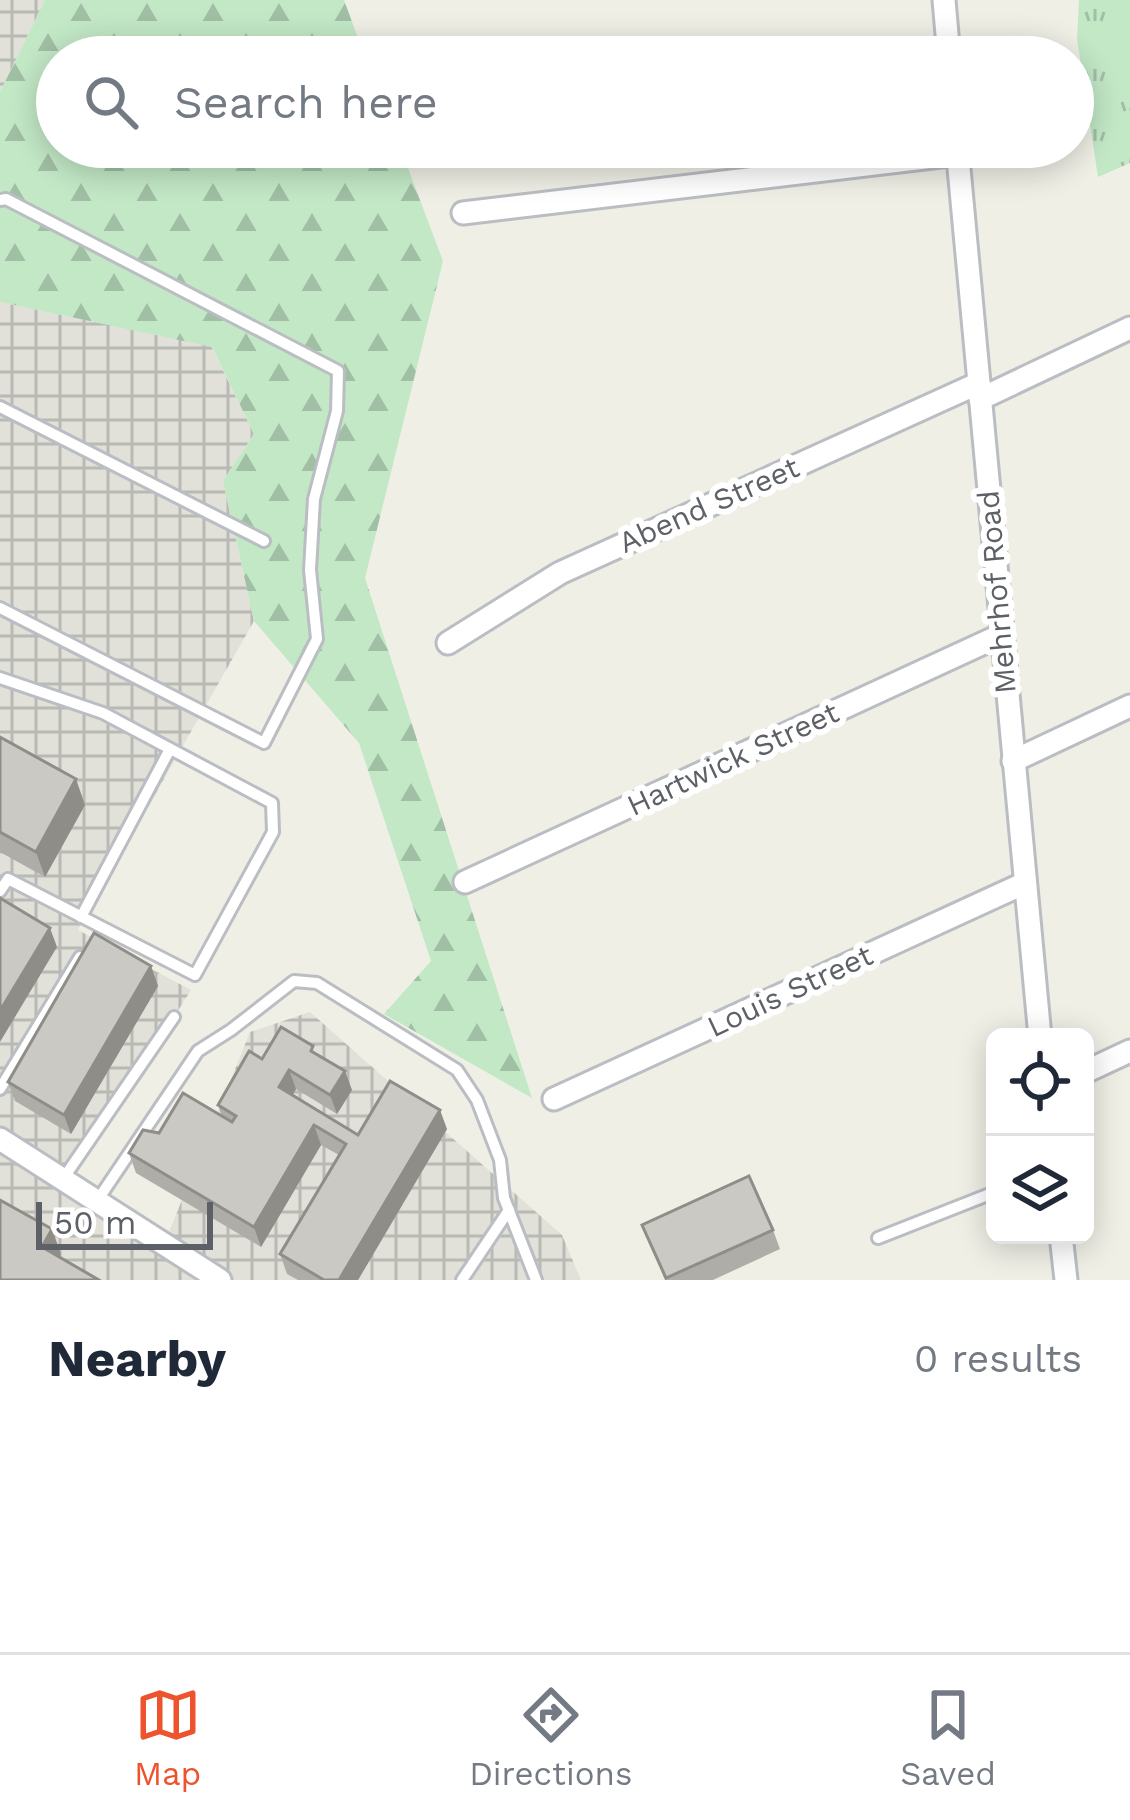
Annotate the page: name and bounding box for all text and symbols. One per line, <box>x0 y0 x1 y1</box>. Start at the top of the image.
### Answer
search box <box>36 36 1094 168</box>
icon: search <box>78 69 144 135</box>
text: Search here <box>174 76 438 129</box>
street label: Abend Street <box>613 449 805 560</box>
street label: Mehrhof Road <box>970 489 1023 695</box>
street label: Hartwick Street <box>621 694 845 823</box>
street label: Louis Street <box>702 937 878 1044</box>
map controls <box>986 1028 1094 1244</box>
button: locate <box>986 1028 1094 1136</box>
button: layers <box>986 1136 1094 1244</box>
scale bar <box>36 1196 213 1249</box>
text: 50 m <box>54 1203 136 1242</box>
text: Nearby <box>48 1329 226 1388</box>
text: 0 results <box>914 1336 1082 1381</box>
tab: Map <box>134 1682 201 1793</box>
tab: Directions <box>469 1682 632 1793</box>
tab: Saved <box>900 1682 996 1793</box>

